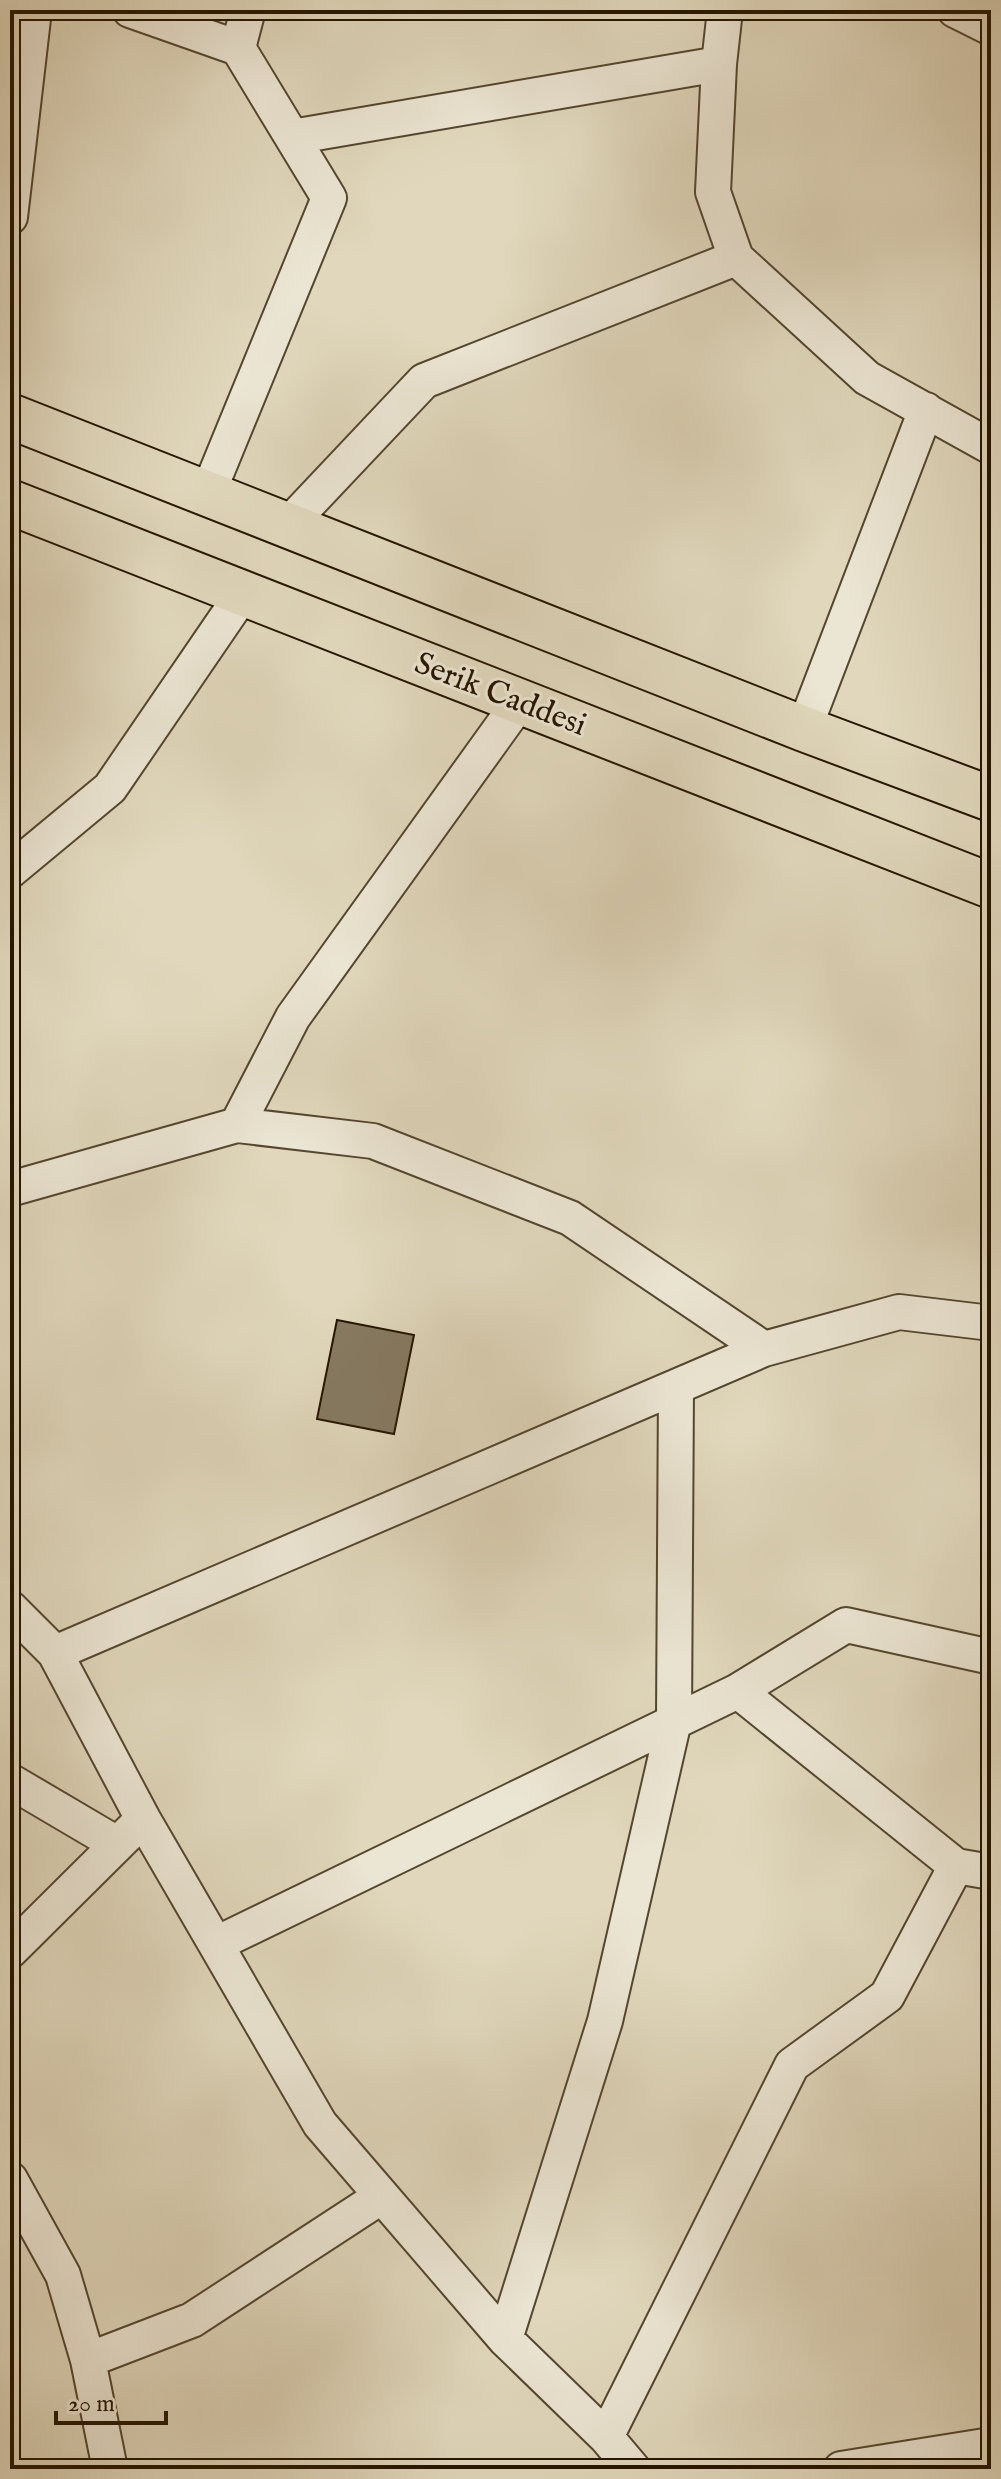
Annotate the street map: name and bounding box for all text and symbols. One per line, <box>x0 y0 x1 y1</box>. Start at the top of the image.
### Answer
street label: Serik Caddesi <box>408 644 592 747</box>
scale bar <box>56 2375 166 2425</box>
text: 20 m <box>68 2389 115 2420</box>

